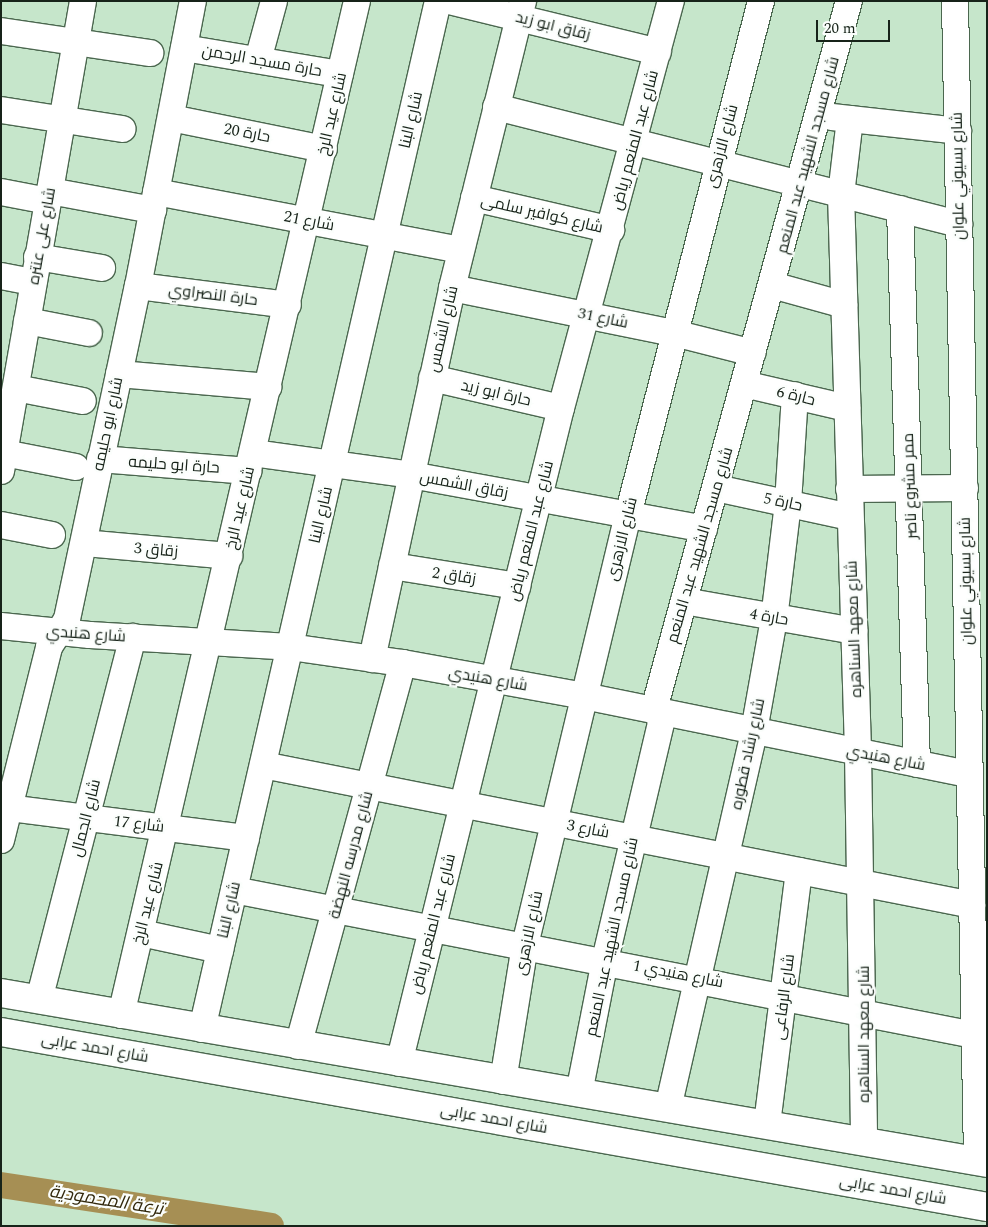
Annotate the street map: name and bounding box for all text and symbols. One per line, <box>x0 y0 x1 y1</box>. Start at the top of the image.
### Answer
street label: زقاق ابو زيد <box>514 7 592 45</box>
scale bar <box>818 10 892 42</box>
text: 20 m <box>824 17 856 40</box>
street label: حارة مسجد الرحمن <box>200 41 324 81</box>
street label: شارع مسجد الشهيد عبد المنعم <box>772 54 844 256</box>
street label: شارع عبد المنعم رياض <box>607 68 663 212</box>
street label: شارع عيد الرخ <box>313 71 351 157</box>
street label: شارع البنا <box>395 90 427 150</box>
street label: شارع الازهرى <box>702 102 742 190</box>
street label: شارع بسيوني علوان <box>947 112 969 240</box>
street label: حارة 20 <box>222 119 272 147</box>
street label: شارع على عنتره <box>24 186 60 286</box>
street label: شارع كوافير سلمى <box>479 191 605 237</box>
street label: شارع 21 <box>282 207 336 235</box>
street label: حارة النصراوي <box>167 280 259 310</box>
street label: شارع الشمس <box>424 284 462 374</box>
street label: شارع 31 <box>576 303 630 333</box>
street label: شارع ابو حليمه <box>89 375 127 473</box>
street label: حارة ابو زيد <box>459 376 533 410</box>
street label: حارة 6 <box>775 382 817 410</box>
street label: ممر مشروع ناصر <box>899 433 921 539</box>
street label: شارع مسجد الشهيد عبد المنعم <box>663 445 737 645</box>
street label: حارة ابو حليمه <box>128 452 220 478</box>
street label: شارع عبد المنعم رياض <box>504 459 558 603</box>
street label: شارع عيد الرخ <box>221 465 259 551</box>
street label: زقاق الشمس <box>418 467 510 503</box>
street label: شارع البنا <box>305 485 337 545</box>
street label: حارة 5 <box>762 489 804 515</box>
street label: شارع الازهرى <box>602 495 642 583</box>
street label: شارع بسيوني علوان <box>955 517 977 645</box>
street label: زقاق 3 <box>133 538 179 562</box>
street label: شارع معهد السناهره <box>842 560 866 698</box>
street label: زقاق 2 <box>431 563 477 589</box>
street label: حارة 4 <box>748 604 790 630</box>
street label: شارع هنيدي <box>45 622 127 646</box>
street label: شارع هنيدي <box>447 663 529 695</box>
street label: شارع رشاد قطوره <box>727 697 769 811</box>
street label: شارع هنيدي <box>845 741 927 775</box>
street label: شارع الجمال <box>67 777 105 859</box>
street label: شارع مدرسه النهضة <box>325 789 377 921</box>
street label: شارع 17 <box>113 811 165 837</box>
street label: شارع 3 <box>565 815 611 843</box>
street label: شارع مسجد الشهيد عبد المنعم <box>581 836 643 1038</box>
street label: شارع عبد المنعم رياض <box>406 852 460 996</box>
street label: شارع عيد الرخ <box>128 860 168 946</box>
street label: شارع البنا <box>213 880 245 940</box>
street label: شارع الازهرى <box>511 889 547 977</box>
street label: شارع الرفاعى <box>769 953 799 1041</box>
street label: شارع هنيدي 1 <box>631 956 725 992</box>
street label: شارع معهد السناهره <box>854 965 874 1103</box>
street label: شارع احمد عرابى <box>40 1029 150 1067</box>
street label: شارع احمد عرابى <box>439 1100 549 1138</box>
street label: شارع احمد عرابى <box>838 1171 948 1209</box>
water label: ترعة المحمودية <box>48 1181 164 1221</box>

